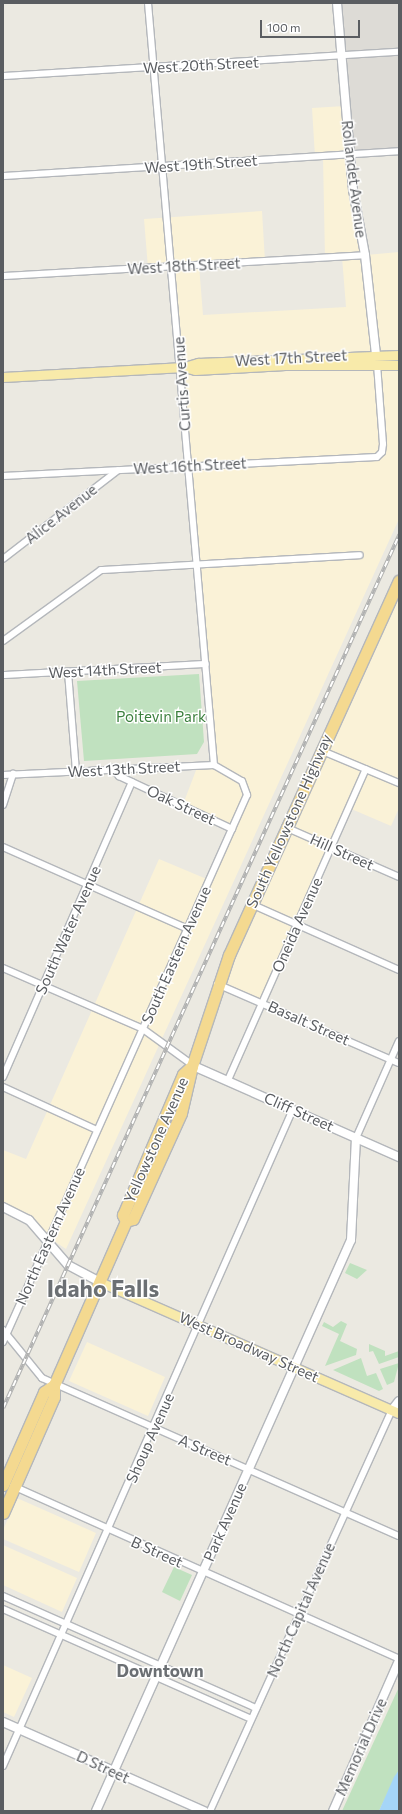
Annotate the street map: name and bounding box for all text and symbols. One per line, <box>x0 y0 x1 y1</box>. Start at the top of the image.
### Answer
scale bar <box>262 12 362 38</box>
text: 100 m <box>267 20 301 34</box>
street label: West 20th Street <box>143 53 259 77</box>
street label: Rollandet Avenue <box>338 119 370 239</box>
street label: West 19th Street <box>144 151 258 177</box>
street label: West 18th Street <box>127 254 241 278</box>
street label: Curtis Avenue <box>170 336 194 432</box>
street label: West 17th Street <box>234 346 348 370</box>
street label: West 16th Street <box>133 454 247 478</box>
street label: Alice Avenue <box>21 480 101 548</box>
street label: West 14th Street <box>48 658 162 682</box>
park label: Poitevin Park <box>116 708 206 726</box>
street label: South Yellowstone Highway <box>242 731 336 911</box>
street label: West 13th Street <box>67 757 181 781</box>
street label: Oak Street <box>144 781 218 829</box>
street label: Hill Street <box>307 830 377 874</box>
street label: South Water Avenue <box>32 863 104 997</box>
street label: Oneida Avenue <box>268 875 326 975</box>
street label: South Eastern Avenue <box>138 883 214 1027</box>
street label: Basalt Street <box>265 997 353 1049</box>
street label: Yellowstone Avenue <box>120 1074 192 1206</box>
street label: Cliff Street <box>261 1089 337 1135</box>
street label: North Eastern Avenue <box>12 1164 88 1308</box>
district label: Idaho Falls <box>47 1274 159 1302</box>
street label: West Broadway Street <box>176 1308 322 1386</box>
street label: Shoup Avenue <box>122 1390 178 1486</box>
street label: A Street <box>176 1431 234 1469</box>
street label: Park Avenue <box>200 1480 250 1564</box>
street label: B Street <box>128 1533 186 1571</box>
street label: North Capital Avenue <box>263 1540 339 1680</box>
district label: Downtown <box>116 1661 204 1681</box>
street label: Memorial Drive <box>331 1695 391 1799</box>
street label: D Street <box>74 1747 132 1787</box>

